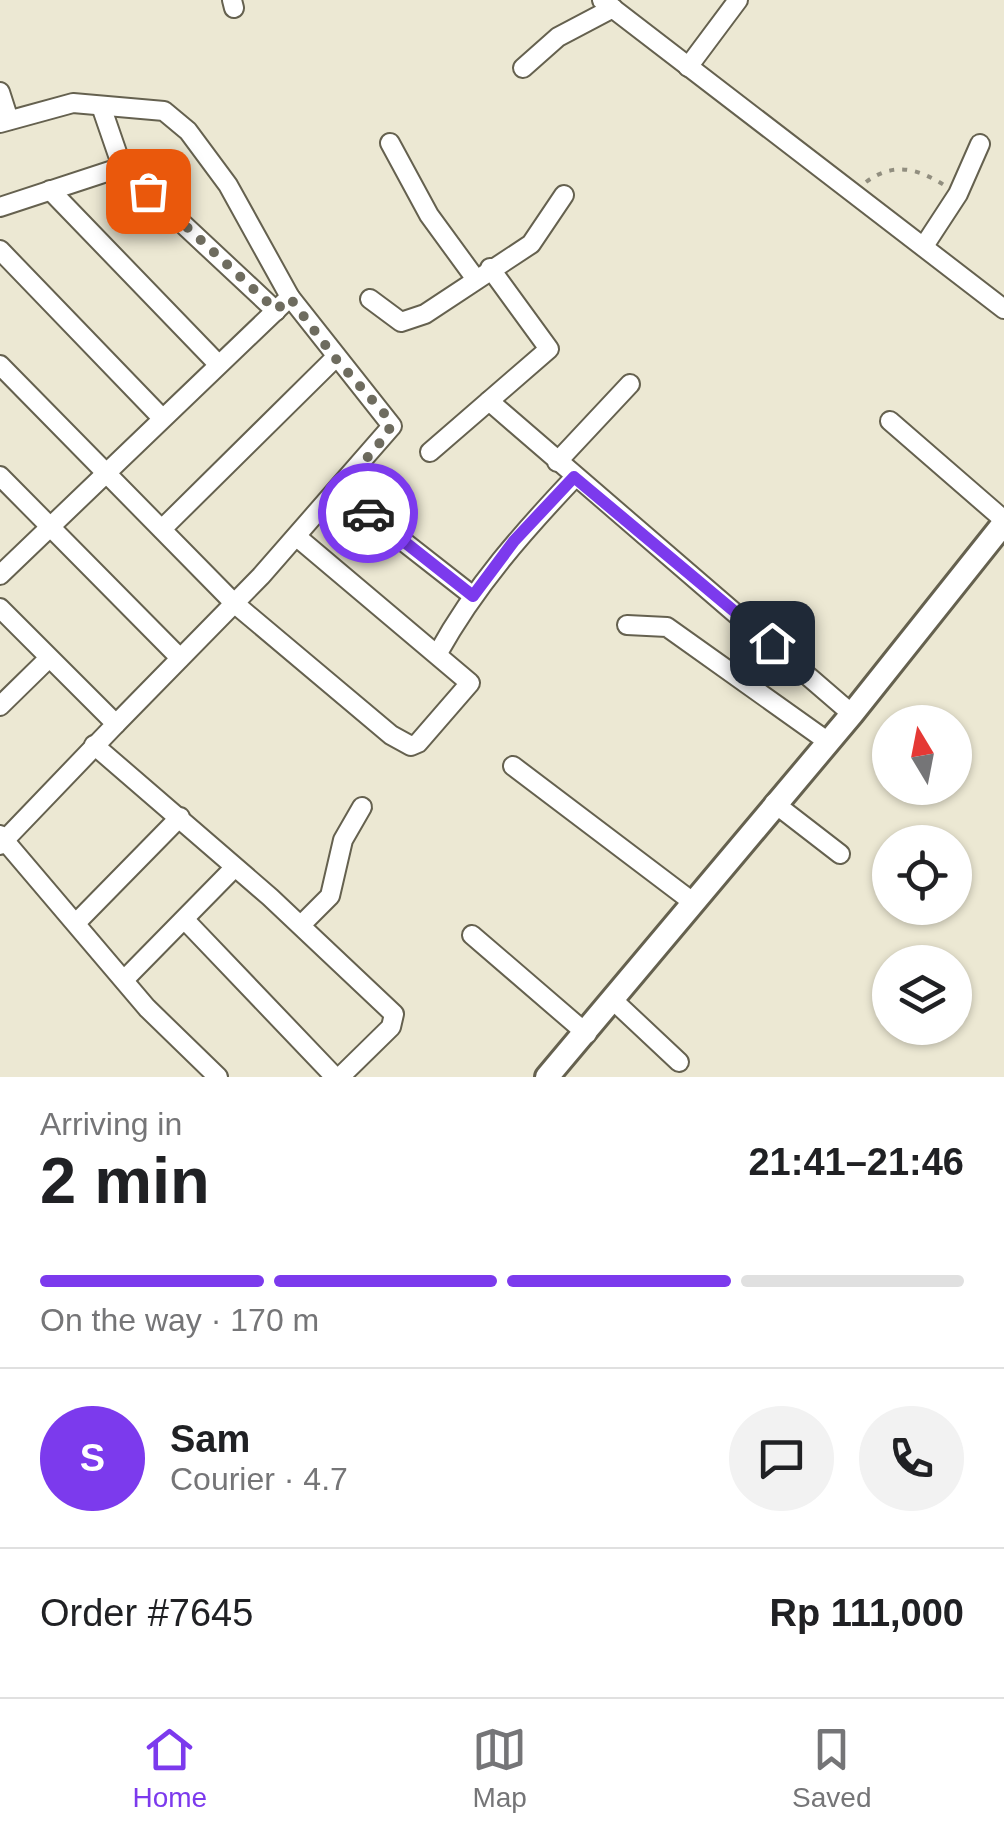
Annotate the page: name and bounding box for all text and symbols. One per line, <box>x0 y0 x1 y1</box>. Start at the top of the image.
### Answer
pin <box>106 149 191 234</box>
icon: bag <box>121 164 176 219</box>
courier <box>318 463 418 563</box>
icon: car <box>341 486 396 541</box>
pin <box>730 601 815 686</box>
icon: home <box>745 616 800 671</box>
north arrow <box>872 705 972 805</box>
map controls <box>872 705 972 1045</box>
button: locate <box>872 825 972 925</box>
button: layers <box>872 945 972 1045</box>
text: Arriving in <box>40 1106 182 1142</box>
text: 21:41–21:46 <box>748 1141 964 1183</box>
text: 2 min <box>40 1144 210 1217</box>
text: On the way · 170 m <box>40 1302 319 1338</box>
button: chat <box>729 1406 834 1511</box>
button: phone <box>859 1406 964 1511</box>
text: Sam <box>170 1418 250 1460</box>
text: S <box>80 1437 105 1479</box>
text: Courier · 4.7 <box>170 1461 348 1497</box>
text: Order #7645 <box>40 1592 253 1634</box>
text: Rp 111,000 <box>770 1592 964 1634</box>
tab: Home <box>132 1722 207 1814</box>
tab: Map <box>472 1722 527 1814</box>
tab: Saved <box>792 1722 871 1814</box>

